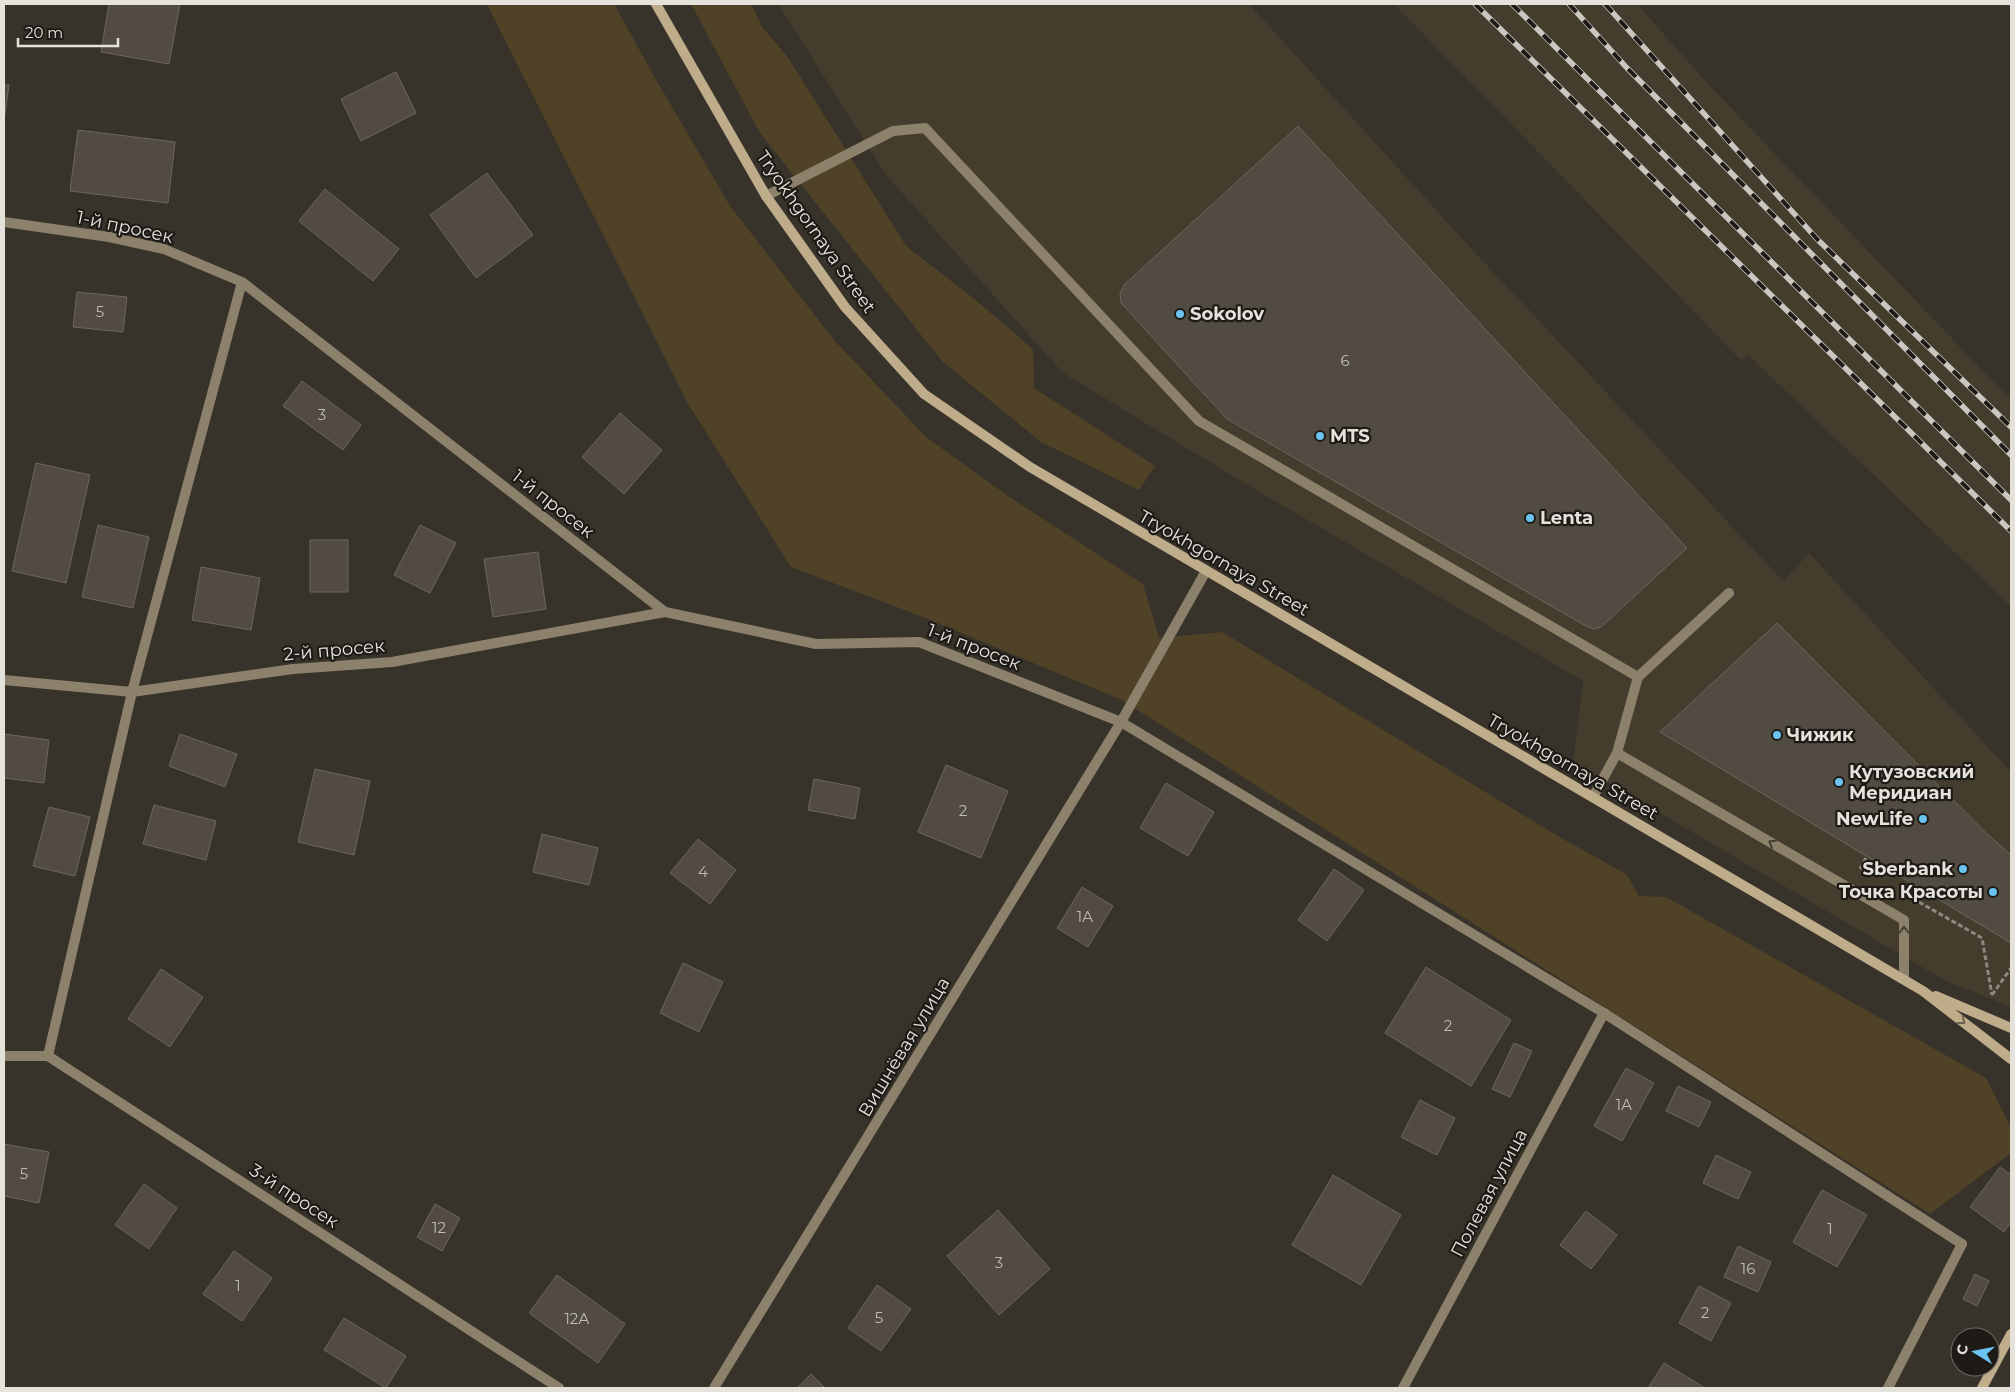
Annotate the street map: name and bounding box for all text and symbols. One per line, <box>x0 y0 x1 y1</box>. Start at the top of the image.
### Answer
scale bar <box>18 15 118 47</box>
text: 20 m <box>25 23 63 42</box>
street label: Tryokhgornaya Street <box>752 147 880 317</box>
street label: 1-й просек <box>75 206 176 248</box>
house number: 5 <box>96 302 104 321</box>
place label: Sokolov <box>1190 303 1264 325</box>
marker: Sokolov <box>1174 308 1186 320</box>
house number: 6 <box>1340 351 1350 370</box>
house number: 3 <box>318 405 326 424</box>
place label: MTS <box>1330 425 1370 447</box>
marker: MTS <box>1314 430 1326 442</box>
street label: 1-й просек <box>508 465 599 543</box>
street label: Tryokhgornaya Street <box>1135 505 1313 621</box>
place label: Lenta <box>1540 507 1593 529</box>
marker: Lenta <box>1524 512 1536 524</box>
street label: 1-й просек <box>924 619 1024 675</box>
street label: 2-й просек <box>282 635 386 665</box>
street label: Tryokhgornaya Street <box>1484 709 1662 825</box>
place label: Чижик <box>1787 724 1854 746</box>
marker: Чижик <box>1771 729 1783 741</box>
place label: Кутузовский Меридиан <box>1849 761 1974 804</box>
marker: Кутузовский Меридиан <box>1833 776 1845 788</box>
house number: 2 <box>959 801 967 820</box>
place label: NewLife <box>1836 808 1913 830</box>
marker: NewLife <box>1917 813 1929 825</box>
one-way arrow <box>1768 840 1777 850</box>
place label: Sberbank <box>1862 858 1953 880</box>
house number: 4 <box>698 862 708 881</box>
marker: Sberbank <box>1957 863 1969 875</box>
place label: Точка Красоты <box>1839 881 1983 903</box>
marker: Точка Красоты <box>1987 886 1999 898</box>
house number: 1А <box>1077 907 1093 926</box>
one-way arrow <box>1899 926 1909 934</box>
street label: Вишнёвая улица <box>854 973 954 1121</box>
one-way arrow <box>1956 1015 1965 1023</box>
house number: 2 <box>1444 1016 1452 1035</box>
house number: 1А <box>1616 1095 1632 1114</box>
street label: Полевая улица <box>1446 1125 1532 1261</box>
street label: 3-й просек <box>245 1159 343 1233</box>
house number: 5 <box>20 1164 28 1183</box>
house number: 12 <box>432 1218 446 1237</box>
house number: 1 <box>1827 1219 1833 1238</box>
house number: 3 <box>995 1253 1003 1272</box>
house number: 16 <box>1741 1259 1755 1278</box>
house number: 1 <box>235 1276 241 1295</box>
house number: 2 <box>1701 1303 1709 1322</box>
house number: 5 <box>875 1308 883 1327</box>
house number: 12А <box>564 1309 590 1328</box>
north arrow <box>1950 1327 2000 1377</box>
text: С <box>1952 1343 1972 1356</box>

